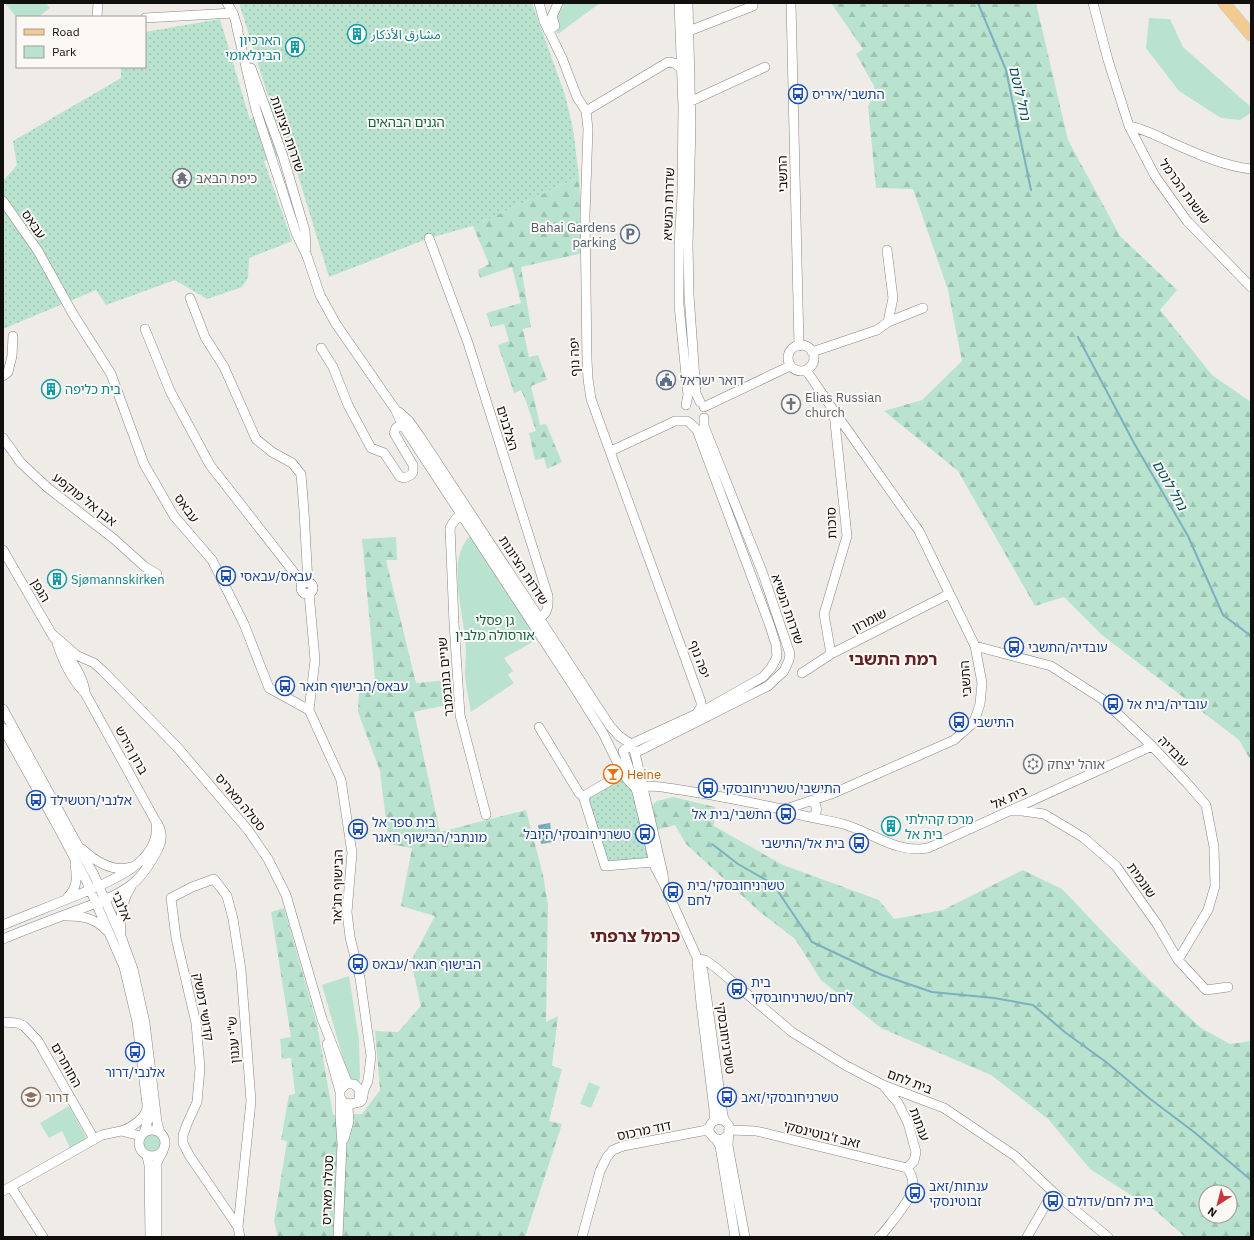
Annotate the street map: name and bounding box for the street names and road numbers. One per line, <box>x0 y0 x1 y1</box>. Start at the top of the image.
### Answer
street label: שדרות הציונות <box>267 94 308 174</box>
street label: התשבי <box>774 155 791 193</box>
street label: שושנת הכרמל <box>1155 155 1214 227</box>
street label: שדרות הנשיא <box>659 167 678 241</box>
street label: עבאס <box>18 206 50 242</box>
street label: יפה נוף <box>565 337 584 377</box>
street label: הצלבנים <box>493 404 522 453</box>
street label: אבן אל מוקפע <box>49 469 120 530</box>
street label: עבאס <box>170 490 203 526</box>
street label: סוכות <box>822 507 841 539</box>
street label: שדרות הציונות <box>495 532 552 608</box>
street label: שדרות הנשיא <box>768 572 808 647</box>
street label: הגפן <box>27 575 54 605</box>
street label: שומרון <box>849 604 890 636</box>
street label: שניים בנובמבר <box>434 637 457 717</box>
street label: יפה נוף <box>685 638 714 681</box>
street label: התשבי <box>956 660 975 698</box>
street label: ברון הירש <box>111 723 152 778</box>
street label: עובדיה <box>1154 732 1193 771</box>
street label: סטלה מאריס <box>212 770 270 835</box>
street label: בית אל <box>988 782 1030 813</box>
street label: הבישוף חג'אר <box>328 849 347 925</box>
street label: שונמית <box>1123 859 1160 901</box>
street label: אלנבי <box>107 889 136 924</box>
street label: קדושי דמשק <box>189 972 218 1042</box>
street label: טשרניחובסקי <box>712 1001 739 1075</box>
street label: ש"י עגנון <box>223 1016 244 1064</box>
street label: החותרים <box>47 1040 86 1091</box>
street label: בית לחם <box>885 1065 935 1098</box>
street label: ענתות <box>905 1105 934 1144</box>
street label: דוד מרכוס <box>615 1116 673 1145</box>
street label: זאב ז'בוטינסקי <box>782 1117 862 1152</box>
street label: סטלה מאריס <box>318 1155 337 1225</box>

